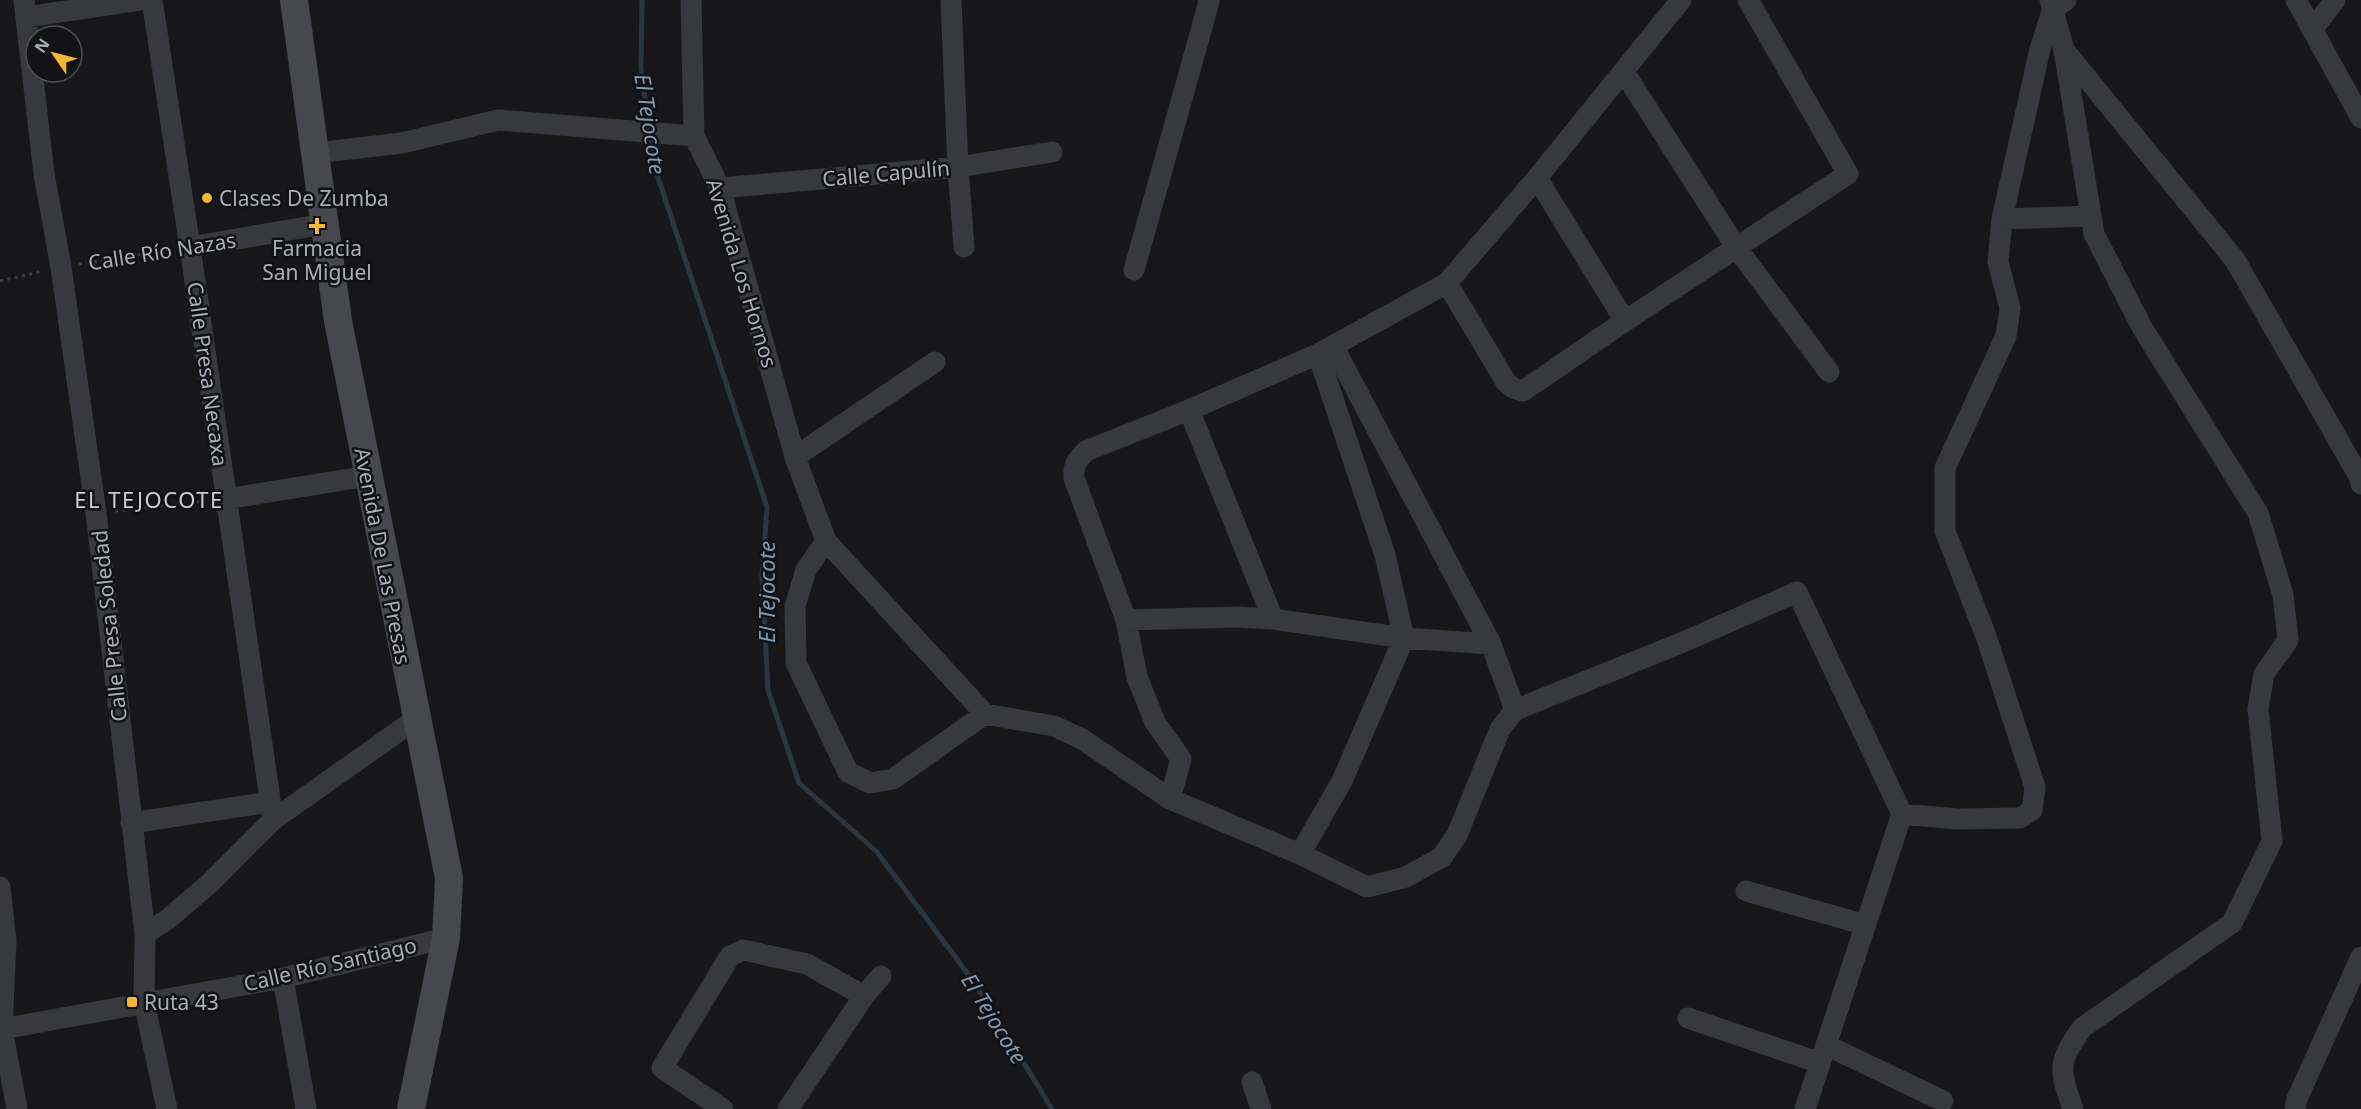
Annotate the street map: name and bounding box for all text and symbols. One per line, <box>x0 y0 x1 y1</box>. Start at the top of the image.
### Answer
north arrow <box>24 24 84 84</box>
text: N <box>29 34 54 57</box>
water label: El Tejocote <box>628 71 674 177</box>
street label: Calle Capulín <box>821 153 951 193</box>
street label: Avenida Los Hornos <box>700 175 784 371</box>
place label: Clases De Zumba <box>219 184 389 212</box>
marker: Clases De Zumba <box>200 191 214 205</box>
marker: Farmacia San Miguel <box>310 219 324 233</box>
street label: Calle Río Nazas <box>86 225 238 277</box>
place label: Farmacia San Miguel <box>262 234 372 286</box>
street label: Calle Presa Necaxa <box>181 280 235 468</box>
street label: Avenida De Las Presas <box>348 445 418 667</box>
district label: EL TEJOCOTE <box>74 484 224 514</box>
street label: Calle Presa Soledad <box>85 529 133 723</box>
water label: El Tejocote <box>751 541 781 643</box>
street label: Calle Río Santiago <box>241 931 419 997</box>
water label: El Tejocote <box>955 967 1035 1069</box>
place label: Ruta 43 <box>144 988 219 1016</box>
marker: Ruta 43 <box>125 995 139 1009</box>

